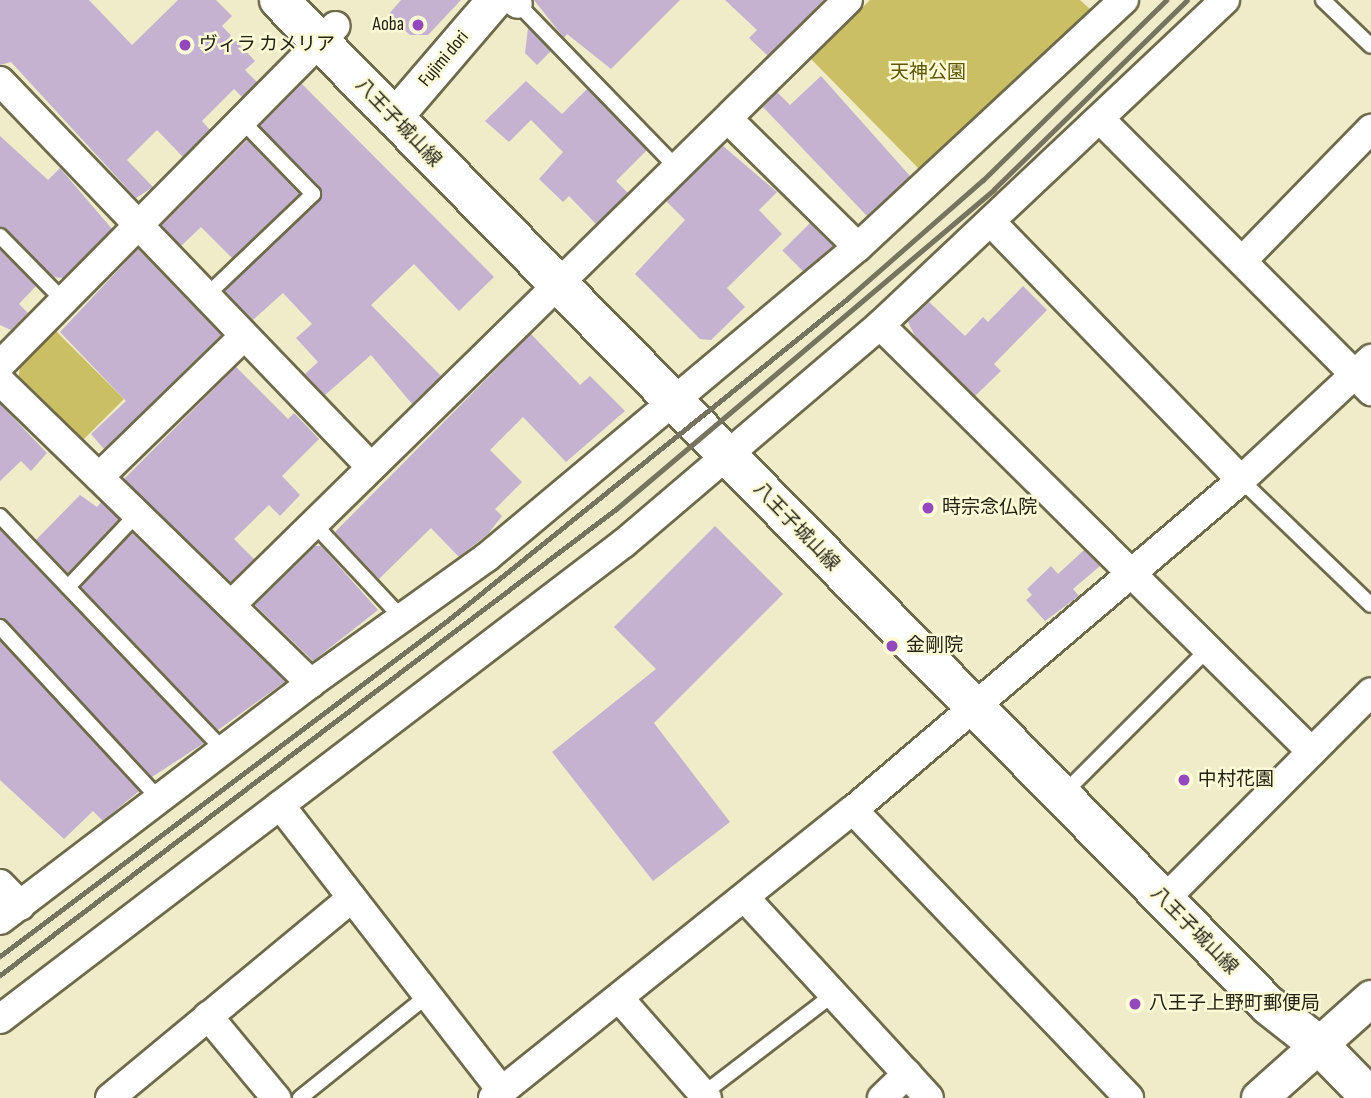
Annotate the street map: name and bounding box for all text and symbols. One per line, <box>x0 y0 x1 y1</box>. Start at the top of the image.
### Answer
place label: Aoba <box>373 14 404 36</box>
marker: Aoba <box>410 17 426 33</box>
street label: Fujimi dori <box>414 27 474 91</box>
place label: ヴィラ カメリア <box>199 34 335 56</box>
marker: ヴィラ カメリア <box>177 37 193 53</box>
park label: 天神公園 <box>890 62 966 84</box>
street label: 八王子城山線 <box>350 74 446 172</box>
street label: 八王子城山線 <box>748 478 844 576</box>
place label: 時宗念仏院 <box>942 497 1037 519</box>
marker: 時宗念仏院 <box>920 500 936 516</box>
place label: 金剛院 <box>906 635 963 657</box>
marker: 金剛院 <box>884 638 900 654</box>
place label: 中村花園 <box>1198 769 1274 791</box>
marker: 中村花園 <box>1176 772 1192 788</box>
street label: 八王子城山線 <box>1146 883 1242 979</box>
place label: 八王子上野町郵便局 <box>1149 993 1320 1015</box>
marker: 八王子上野町郵便局 <box>1127 996 1143 1012</box>

